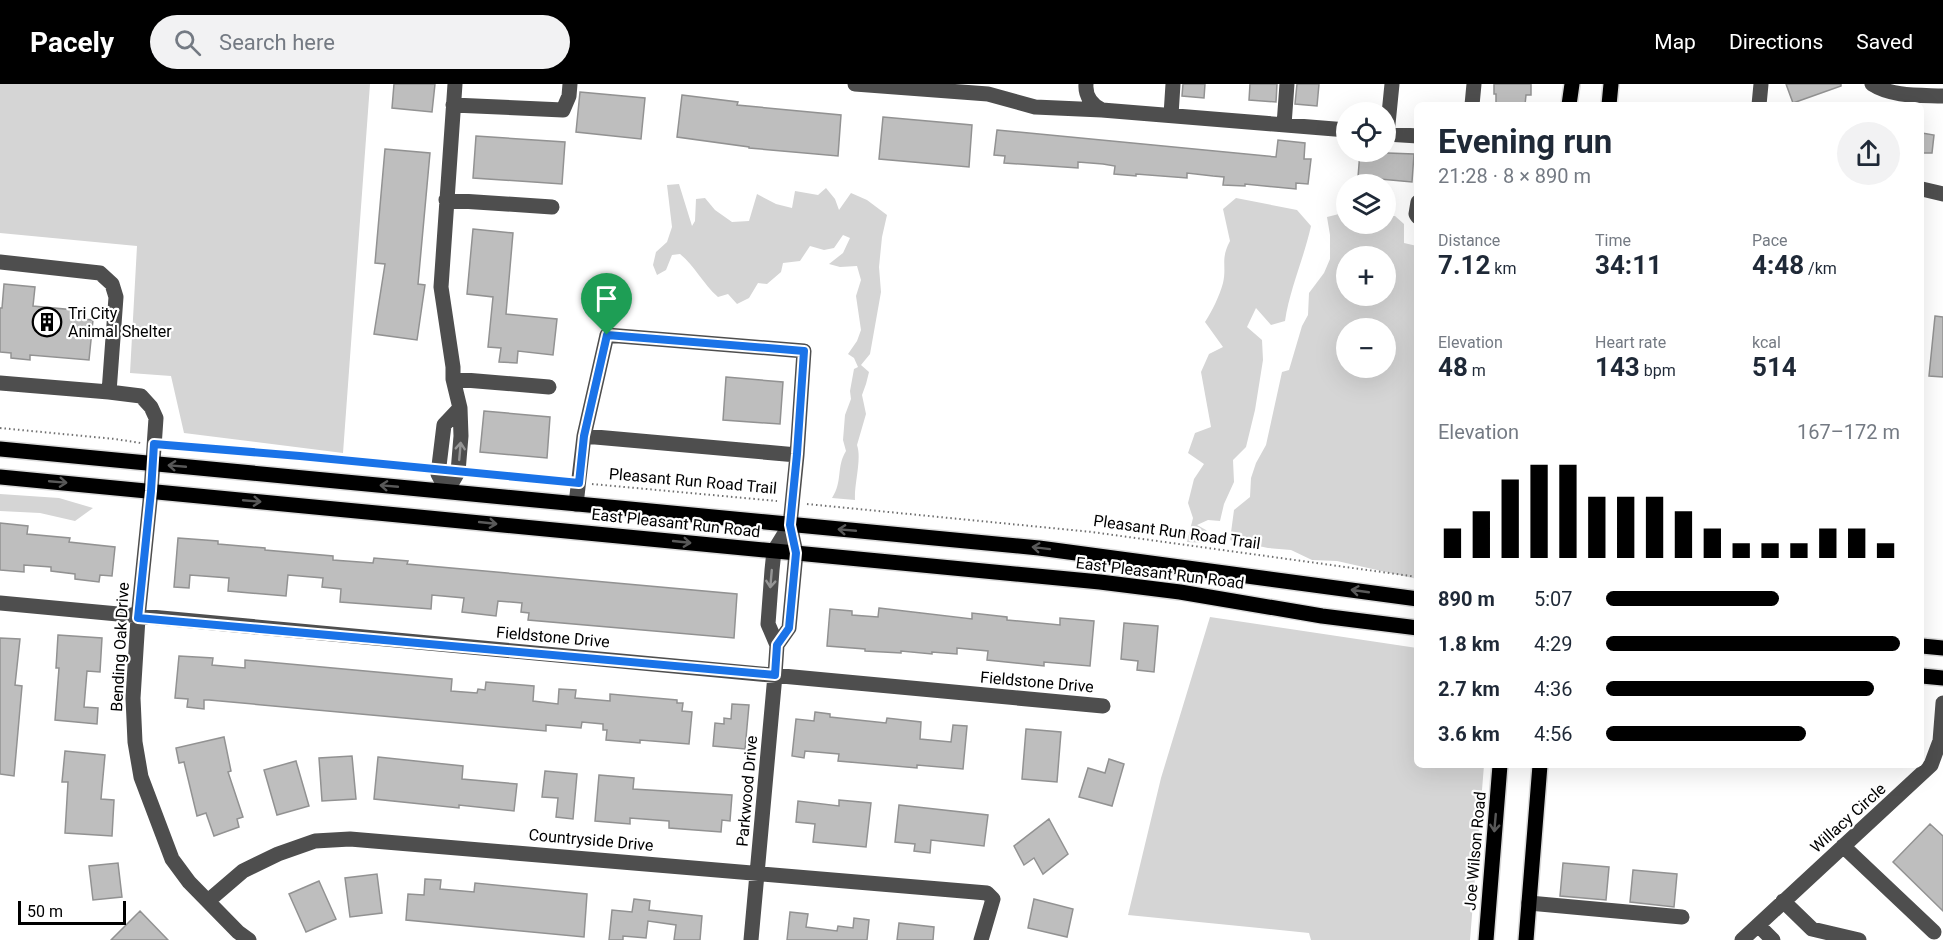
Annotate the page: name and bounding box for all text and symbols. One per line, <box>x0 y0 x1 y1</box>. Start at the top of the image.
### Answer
search box <box>150 15 570 69</box>
text: Pacely <box>30 26 114 59</box>
icon: search <box>171 26 204 59</box>
text: Search here <box>219 30 335 55</box>
text: Map <box>1654 30 1696 54</box>
text: Directions <box>1729 30 1823 54</box>
text: Saved <box>1856 30 1913 54</box>
map controls <box>1336 102 1396 378</box>
button: locate <box>1336 102 1396 162</box>
text: Evening run <box>1438 122 1612 161</box>
button: share <box>1837 122 1900 185</box>
text: 21:28 · 8 × 890 m <box>1438 164 1591 188</box>
button: layers <box>1336 174 1396 234</box>
text: Distance <box>1438 231 1500 250</box>
text: Time <box>1595 231 1631 250</box>
text: Pace <box>1752 231 1788 250</box>
button: + <box>1336 246 1396 306</box>
text: 7.12 <box>1438 250 1490 280</box>
text: 34:11 <box>1595 250 1662 280</box>
text: 4:48 <box>1752 250 1804 280</box>
text: km <box>1490 259 1516 278</box>
text: /km <box>1804 259 1837 278</box>
pin <box>581 273 632 335</box>
icon: arrive <box>590 282 623 315</box>
place label: Tri City Animal Shelter <box>68 304 172 341</box>
building icon: Tri City Animal Shelter <box>31 306 63 338</box>
button: − <box>1336 318 1396 378</box>
text: Elevation <box>1438 333 1503 352</box>
text: Heart rate <box>1595 333 1666 352</box>
text: kcal <box>1752 333 1781 352</box>
text: 48 <box>1438 352 1468 382</box>
text: 143 <box>1595 352 1640 382</box>
text: 514 <box>1752 352 1797 382</box>
text: m <box>1468 361 1486 380</box>
text: bpm <box>1640 361 1676 380</box>
text: Elevation <box>1438 420 1519 444</box>
text: 167–172 m <box>1797 420 1900 444</box>
one-way arrow <box>455 442 466 462</box>
one-way arrow <box>167 460 187 471</box>
street label: Pleasant Run Road Trail <box>608 464 778 498</box>
one-way arrow <box>48 477 68 488</box>
one-way arrow <box>380 480 399 491</box>
one-way arrow <box>242 496 262 507</box>
street label: East Pleasant Run Road <box>591 505 761 541</box>
street label: Pleasant Run Road Trail <box>1092 511 1262 553</box>
one-way arrow <box>478 518 498 529</box>
one-way arrow <box>838 524 858 535</box>
one-way arrow <box>672 537 692 548</box>
one-way arrow <box>1032 542 1052 553</box>
street label: East Pleasant Run Road <box>1075 553 1245 593</box>
one-way arrow <box>765 568 776 588</box>
street label: Bending Oak Drive <box>107 582 133 712</box>
one-way arrow <box>1350 585 1370 596</box>
text: 890 m <box>1438 587 1495 611</box>
text: 5:07 <box>1534 587 1573 611</box>
street label: Fieldstone Drive <box>495 623 611 651</box>
text: 1.8 km <box>1438 632 1500 656</box>
text: 4:29 <box>1534 632 1573 656</box>
street label: Fieldstone Drive <box>979 668 1095 696</box>
text: 2.7 km <box>1438 677 1500 701</box>
text: 4:36 <box>1534 677 1573 701</box>
text: 3.6 km <box>1438 722 1500 746</box>
text: 4:56 <box>1534 722 1573 746</box>
street label: Parkwood Drive <box>733 735 761 847</box>
street label: Willacy Circle <box>1806 779 1890 857</box>
street label: Joe Wilson Road <box>1460 791 1490 911</box>
one-way arrow <box>1489 813 1500 833</box>
street label: Countryside Drive <box>528 825 654 855</box>
scale bar <box>18 898 126 926</box>
text: 50 m <box>27 902 63 921</box>

